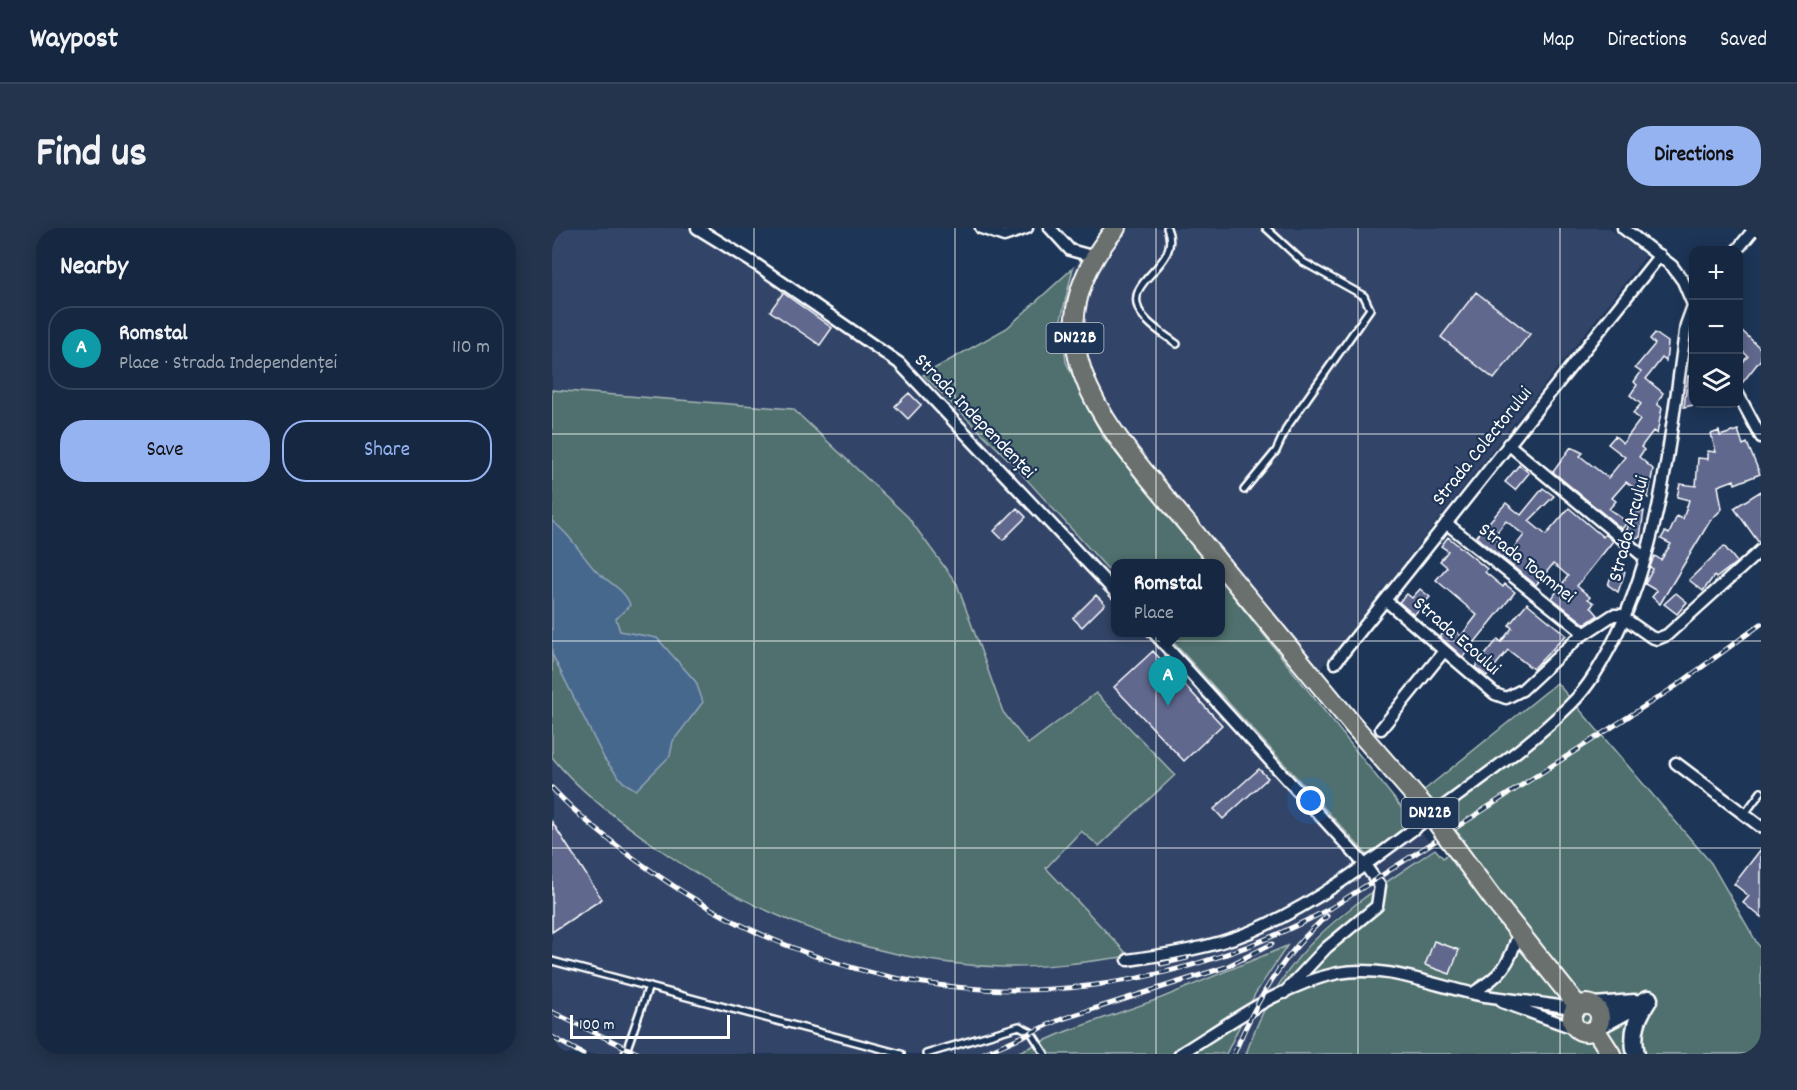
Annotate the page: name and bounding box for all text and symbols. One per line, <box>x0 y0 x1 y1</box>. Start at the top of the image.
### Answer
text: Waypost <box>30 21 118 61</box>
text: Map <box>1543 26 1574 56</box>
text: Directions <box>1607 26 1687 56</box>
text: Saved <box>1720 26 1767 56</box>
text: Find us <box>36 126 147 186</box>
button: Directions <box>1627 126 1761 186</box>
map controls <box>1689 246 1743 408</box>
button: + <box>1689 246 1743 300</box>
text: Nearby <box>60 249 128 286</box>
button: − <box>1689 300 1743 354</box>
text: Romstal <box>119 319 188 350</box>
road number: DN22B <box>1046 323 1104 353</box>
text: A <box>76 334 87 362</box>
text: 110 m <box>452 334 490 362</box>
street label: Strada Independenței <box>907 348 1041 486</box>
text: Place · Strada Independenței <box>119 350 337 378</box>
button: layers <box>1689 354 1743 408</box>
street label: Strada Colectorului <box>1426 381 1540 513</box>
button: Save <box>60 420 270 482</box>
button: Share <box>282 420 492 482</box>
street label: Strada Arcului <box>1602 473 1658 585</box>
street label: Strada Toamnei <box>1472 517 1581 611</box>
popup <box>1111 559 1225 637</box>
text: Romstal <box>1134 569 1202 600</box>
street label: Strada Ecoului <box>1406 591 1506 683</box>
text: Place <box>1134 600 1174 628</box>
pin: A <box>1148 656 1188 706</box>
your location <box>1296 786 1325 815</box>
road number: DN22B <box>1402 798 1458 828</box>
scale bar <box>570 1012 730 1040</box>
text: 100 m <box>579 1014 615 1037</box>

